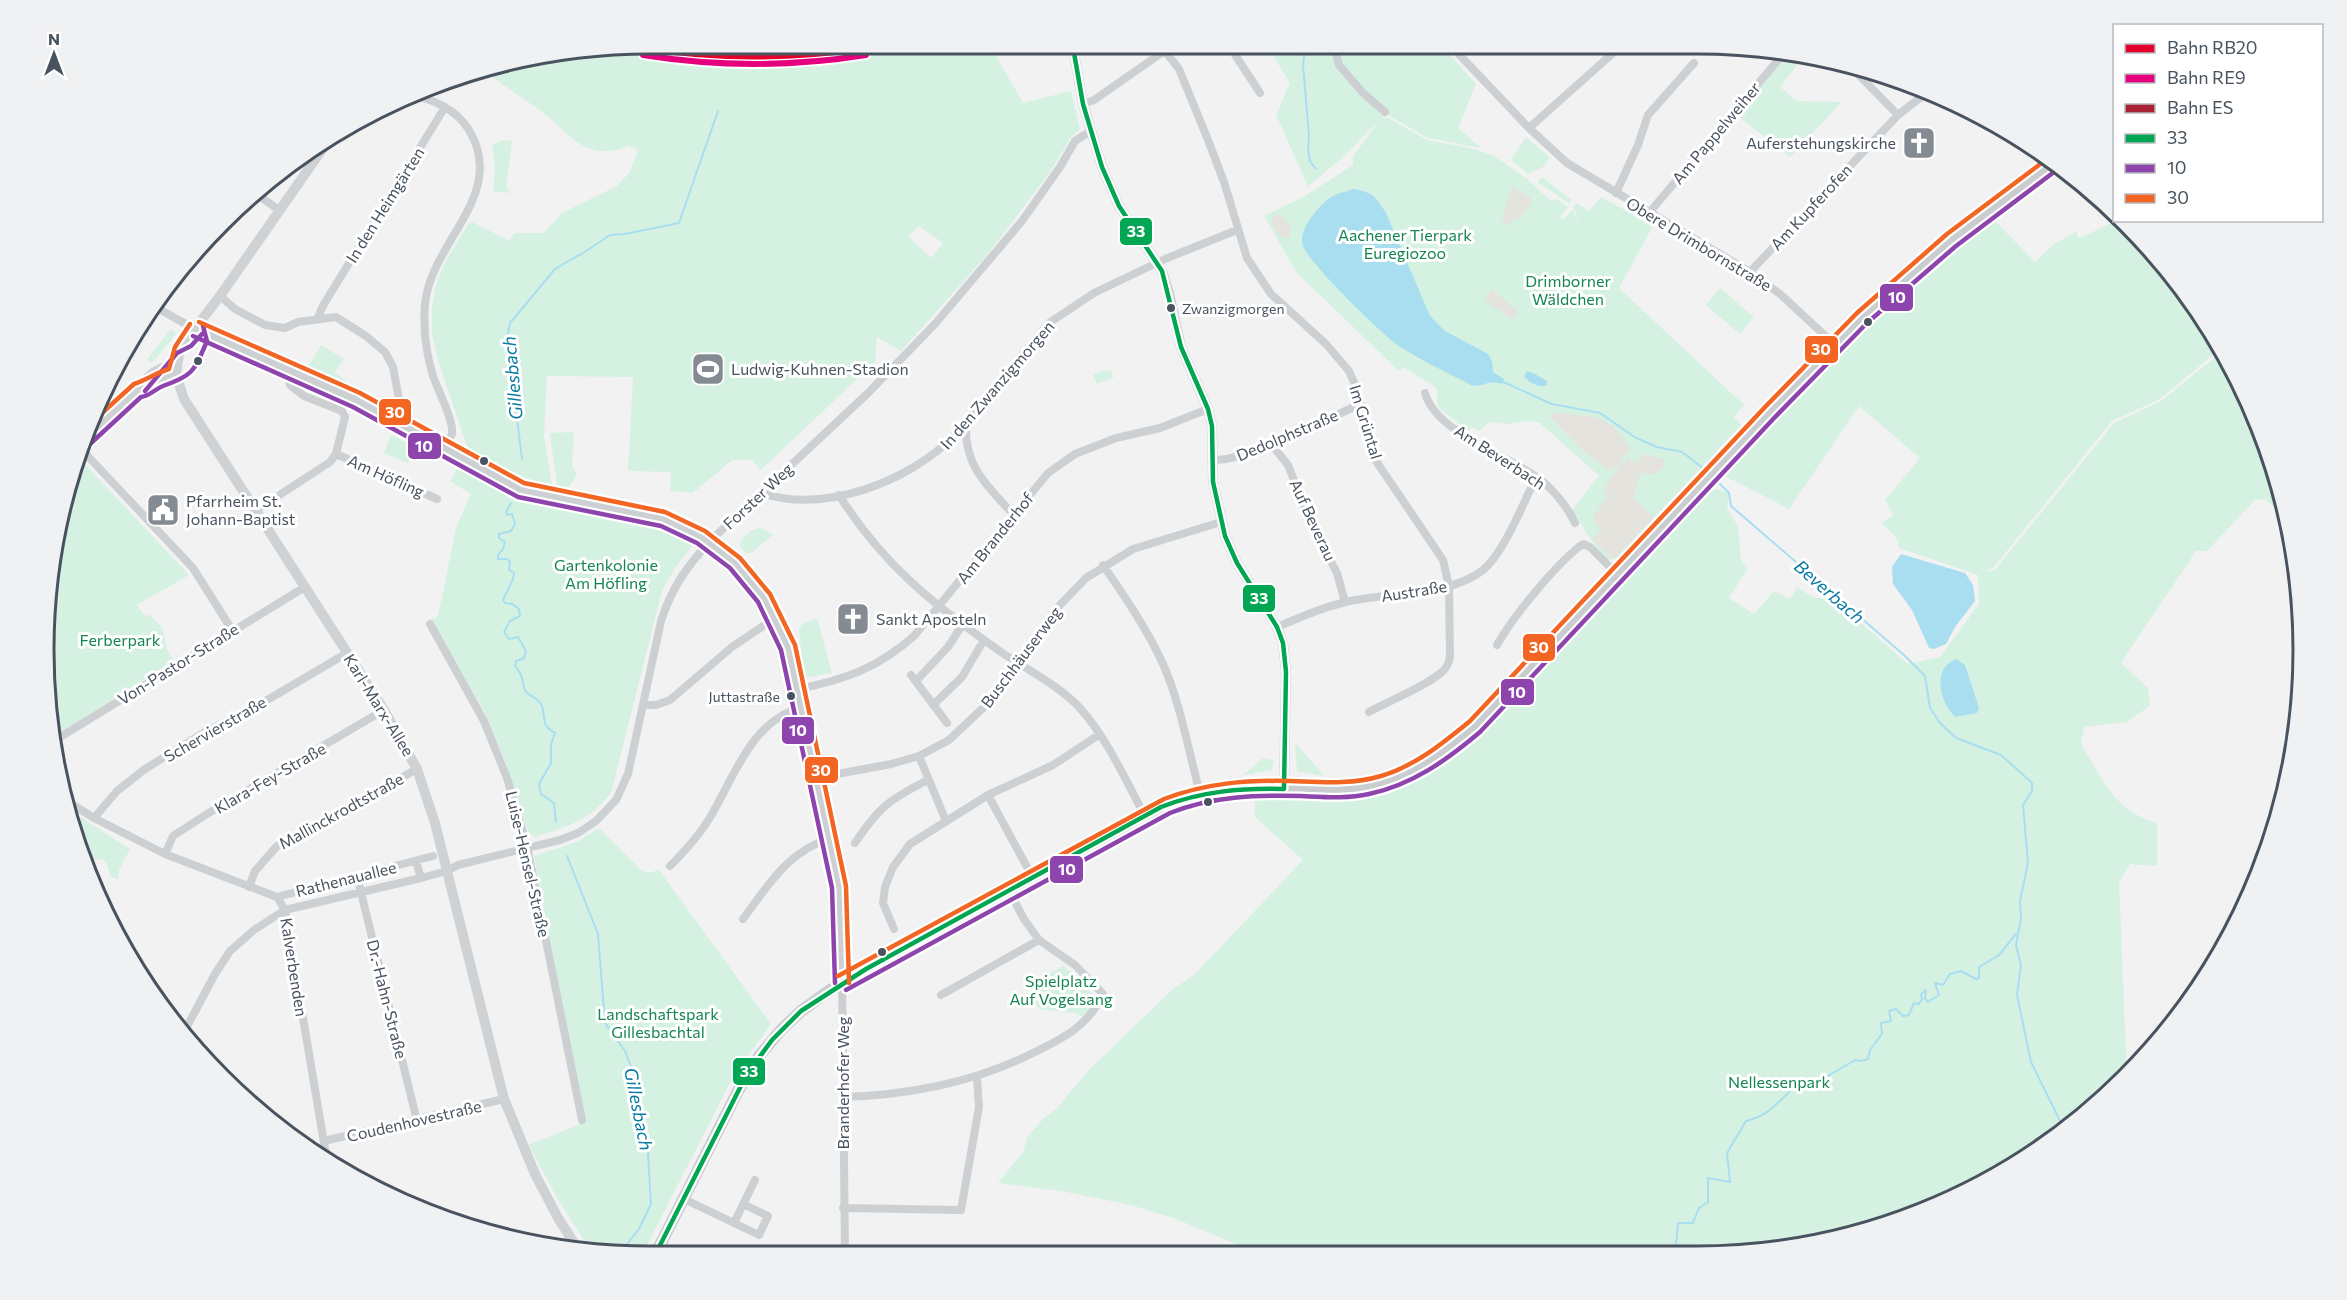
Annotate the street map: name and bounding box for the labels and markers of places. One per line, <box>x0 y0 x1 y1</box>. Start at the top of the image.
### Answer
church icon: Auferstehungskirche <box>1901 125 1937 161</box>
place label: Auferstehungskirche <box>1746 133 1896 152</box>
place label: Zwanzigmorgen <box>1182 300 1284 317</box>
marker: Zwanzigmorgen <box>1165 302 1177 314</box>
unlabelled marker <box>1862 316 1874 328</box>
sports icon: Ludwig-Kuhnen-Stadion <box>690 351 726 387</box>
unlabelled marker <box>192 355 204 367</box>
place label: Ludwig-Kuhnen-Stadion <box>731 359 909 378</box>
unlabelled marker <box>478 455 490 467</box>
place label: Pfarrheim St. Johann-Baptist <box>186 491 296 528</box>
public building icon: Pfarrheim St. Johann-Baptist <box>145 492 181 528</box>
church icon: Sankt Aposteln <box>835 601 871 637</box>
place label: Sankt Aposteln <box>876 609 986 628</box>
place label: Juttastraße <box>709 688 780 705</box>
marker: Juttastraße <box>785 690 797 702</box>
unlabelled marker <box>1202 796 1214 808</box>
unlabelled marker <box>876 946 888 958</box>

